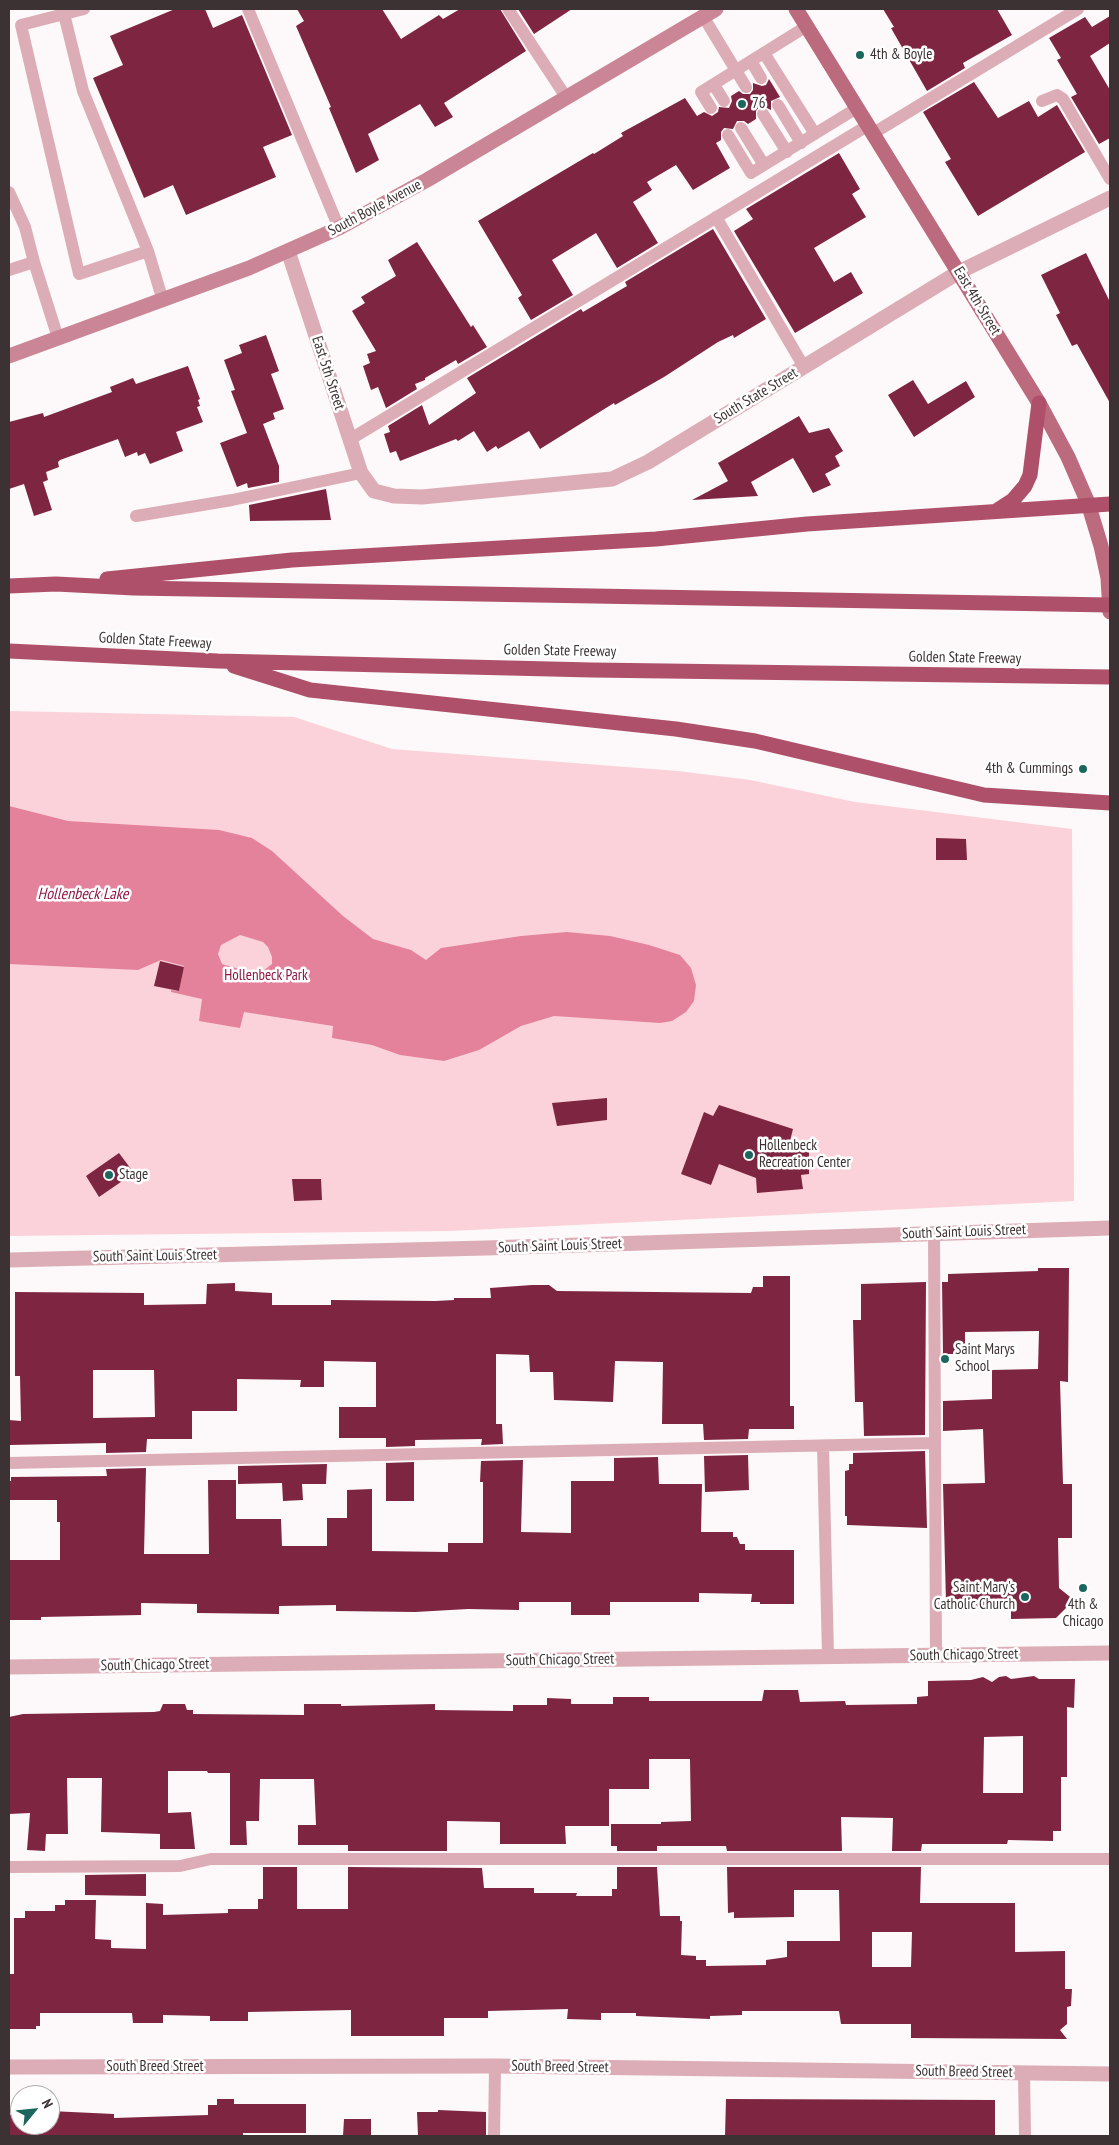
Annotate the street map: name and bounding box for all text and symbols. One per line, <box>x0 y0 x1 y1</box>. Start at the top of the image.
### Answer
place label: 4th & Boyle <box>870 46 932 64</box>
marker: 4th & Boyle <box>854 49 866 61</box>
place label: 76 <box>752 95 765 113</box>
marker: 76 <box>736 98 748 110</box>
street label: South Boyle Avenue <box>325 176 425 240</box>
street label: East 4th Street <box>950 264 1004 338</box>
street label: East 5th Street <box>308 334 348 412</box>
street label: South State Street <box>711 364 801 428</box>
street label: Golden State Freeway <box>98 629 212 653</box>
street label: Golden State Freeway <box>504 641 616 661</box>
street label: Golden State Freeway <box>909 648 1021 668</box>
place label: 4th & Cummings <box>985 760 1073 778</box>
marker: 4th & Cummings <box>1077 763 1089 775</box>
water label: Hollenbeck Lake <box>38 884 128 904</box>
park label: Hollenbeck Park <box>224 967 308 985</box>
place label: Hollenbeck Recreation Center <box>759 1137 850 1172</box>
marker: Hollenbeck Recreation Center <box>743 1149 755 1161</box>
place label: Stage <box>119 1166 148 1184</box>
marker: Stage <box>103 1169 115 1181</box>
street label: South Saint Louis Street <box>902 1221 1026 1243</box>
street label: South Saint Louis Street <box>498 1235 622 1257</box>
street label: South Saint Louis Street <box>93 1246 217 1266</box>
place label: Saint Marys School <box>955 1341 1015 1376</box>
marker: Saint Marys School <box>939 1353 951 1365</box>
place label: Saint Mary's Catholic Church <box>934 1579 1015 1614</box>
marker: 4th & Chicago <box>1077 1582 1089 1594</box>
marker: Saint Mary's Catholic Church <box>1019 1591 1031 1603</box>
place label: 4th & Chicago <box>1062 1596 1104 1631</box>
street label: South Chicago Street <box>910 1645 1018 1665</box>
street label: South Chicago Street <box>506 1650 614 1670</box>
street label: South Chicago Street <box>101 1655 209 1675</box>
street label: South Breed Street <box>511 2057 609 2077</box>
street label: South Breed Street <box>106 2058 204 2076</box>
street label: South Breed Street <box>915 2062 1013 2082</box>
north arrow <box>10 2085 60 2135</box>
text: N <box>38 2096 57 2111</box>

